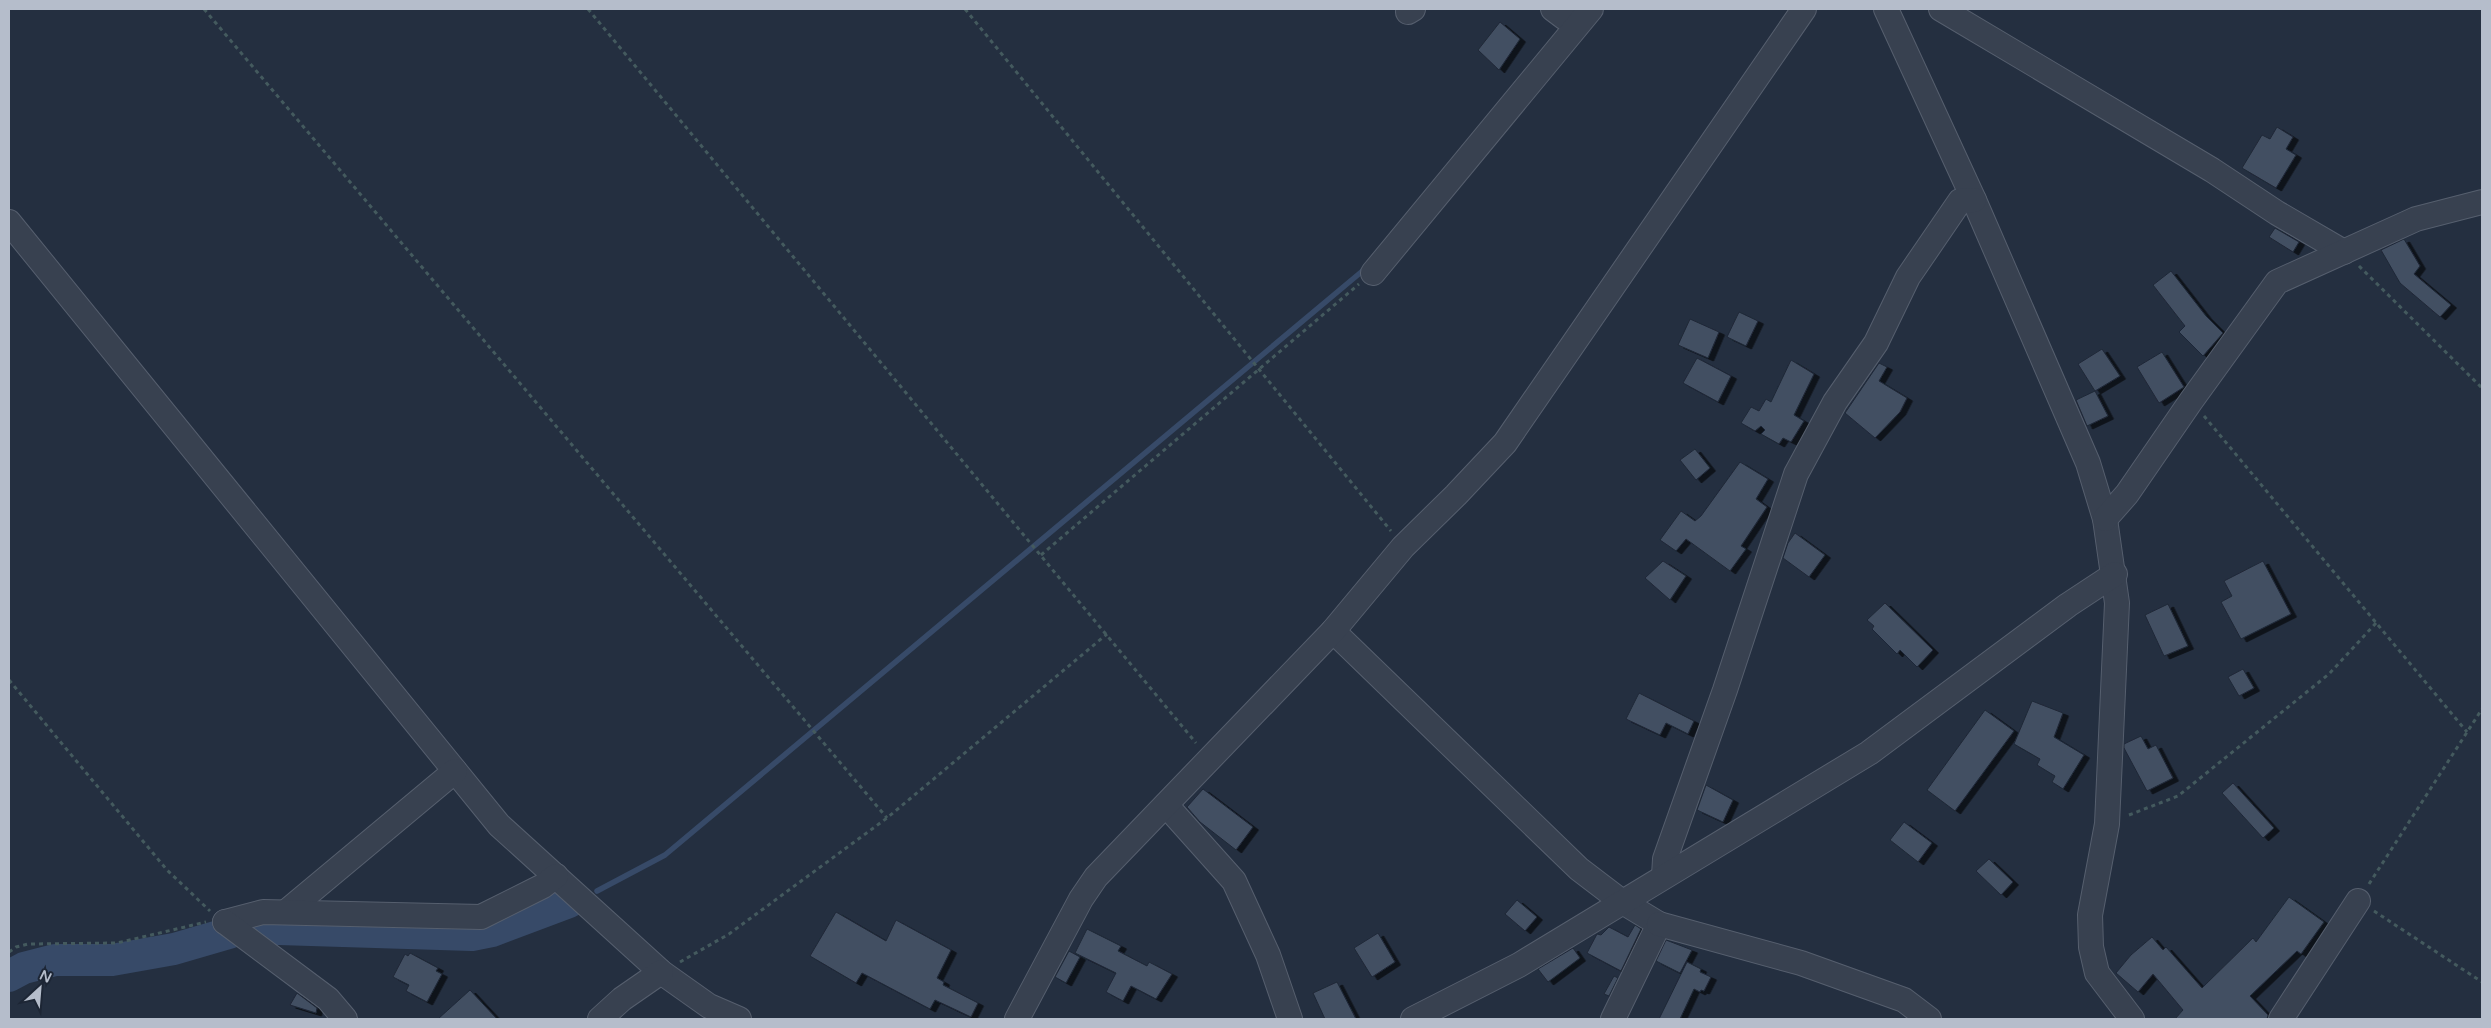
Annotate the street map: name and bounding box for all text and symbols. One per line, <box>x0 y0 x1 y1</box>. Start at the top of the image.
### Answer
north arrow <box>15 963 65 1013</box>
text: N <box>37 967 54 987</box>

